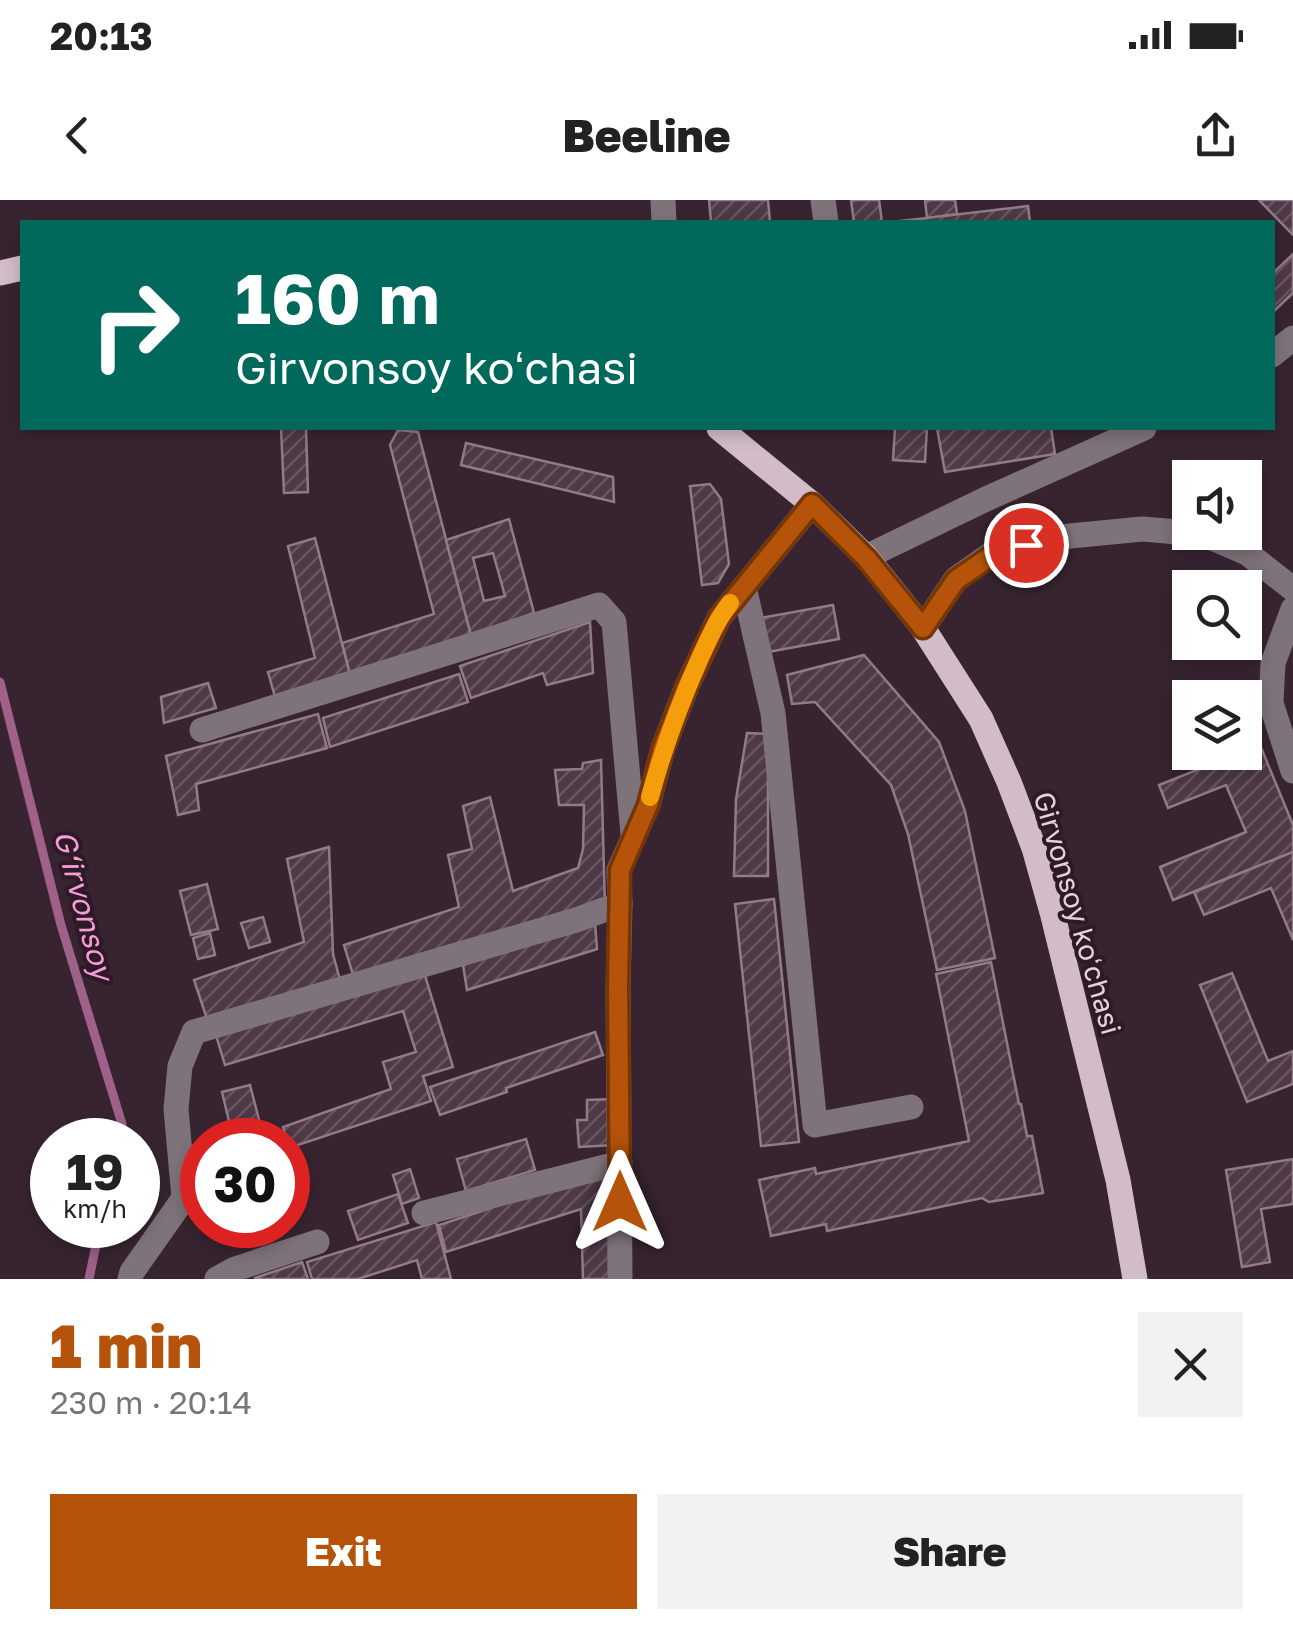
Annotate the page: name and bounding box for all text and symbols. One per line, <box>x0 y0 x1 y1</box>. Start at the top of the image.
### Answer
text: 20:13 <box>50 13 153 58</box>
icon: back <box>50 108 105 163</box>
text: Beeline <box>562 108 731 162</box>
icon: share <box>1188 108 1243 163</box>
text: 160 m <box>235 255 440 339</box>
icon: right <box>70 260 200 390</box>
text: Girvonsoy koʻchasi <box>235 340 638 394</box>
map controls <box>1172 460 1262 770</box>
button: sound <box>1172 460 1262 550</box>
pin <box>984 503 1069 588</box>
icon: arrive <box>999 518 1054 573</box>
button: search <box>1172 570 1262 660</box>
button: layers <box>1172 680 1262 770</box>
street label: Girvonsoy koʻchasi <box>1028 788 1128 1038</box>
water label: G‘irvonsoy <box>47 826 122 988</box>
speed limit sign: 30 <box>180 1118 310 1248</box>
text: 19 <box>66 1141 124 1201</box>
position arrow <box>568 1150 672 1254</box>
text: km/h <box>63 1193 127 1224</box>
text: 1 min <box>50 1309 202 1381</box>
button: close <box>1138 1312 1243 1417</box>
text: 230 m · 20:14 <box>50 1383 252 1421</box>
button: Exit <box>50 1494 637 1609</box>
button: Share <box>657 1494 1243 1609</box>

